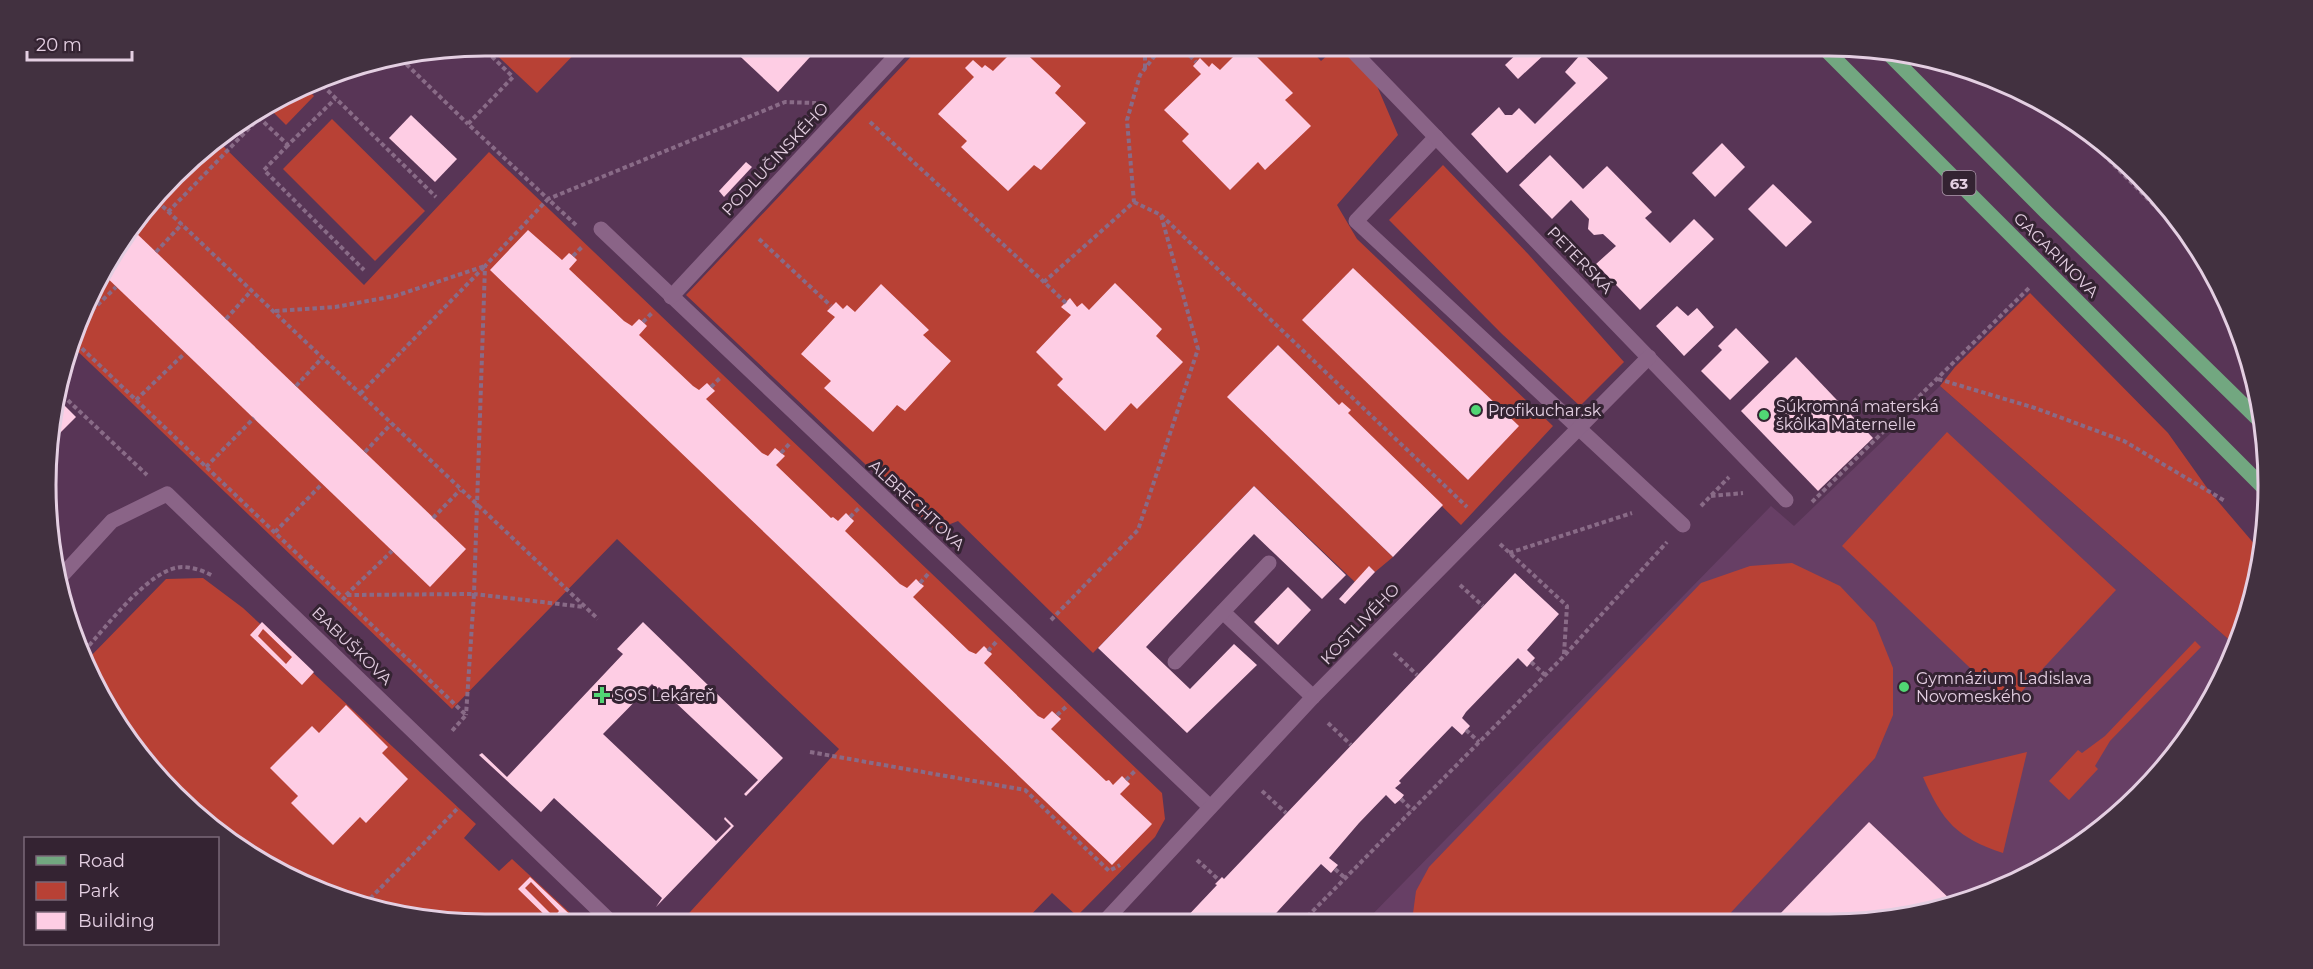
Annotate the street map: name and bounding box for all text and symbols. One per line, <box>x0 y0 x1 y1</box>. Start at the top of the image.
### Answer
scale bar <box>27 24 132 62</box>
text: 20 m <box>36 34 82 56</box>
street label: PODLUČINSKÉHO <box>718 99 832 219</box>
road number: 63 <box>1942 171 1976 195</box>
street label: GAGARINOVA <box>2010 209 2103 302</box>
street label: PETERSKÁ <box>1543 223 1617 298</box>
place label: Súkromná materská škôlka Maternelle <box>1776 397 1939 434</box>
place label: Profikuchar.sk <box>1488 401 1602 420</box>
marker: Profikuchar.sk <box>1469 403 1483 417</box>
marker: Súkromná materská škôlka Maternelle <box>1757 408 1771 422</box>
street label: ALBRECHTOVA <box>865 456 969 554</box>
street label: KOSTLIVÉHO <box>1317 580 1403 668</box>
street label: BABUŠKOVA <box>308 603 396 689</box>
place label: Gymnázium Ladislava Novomeského <box>1916 669 2092 706</box>
marker: Gymnázium Ladislava Novomeského <box>1897 680 1911 694</box>
place label: SOS Lekáreň <box>614 686 716 705</box>
marker: SOS Lekáreň <box>595 688 609 702</box>
legend <box>24 837 219 945</box>
text: Road <box>78 850 125 872</box>
text: Park <box>78 880 119 902</box>
text: Building <box>78 910 155 932</box>

